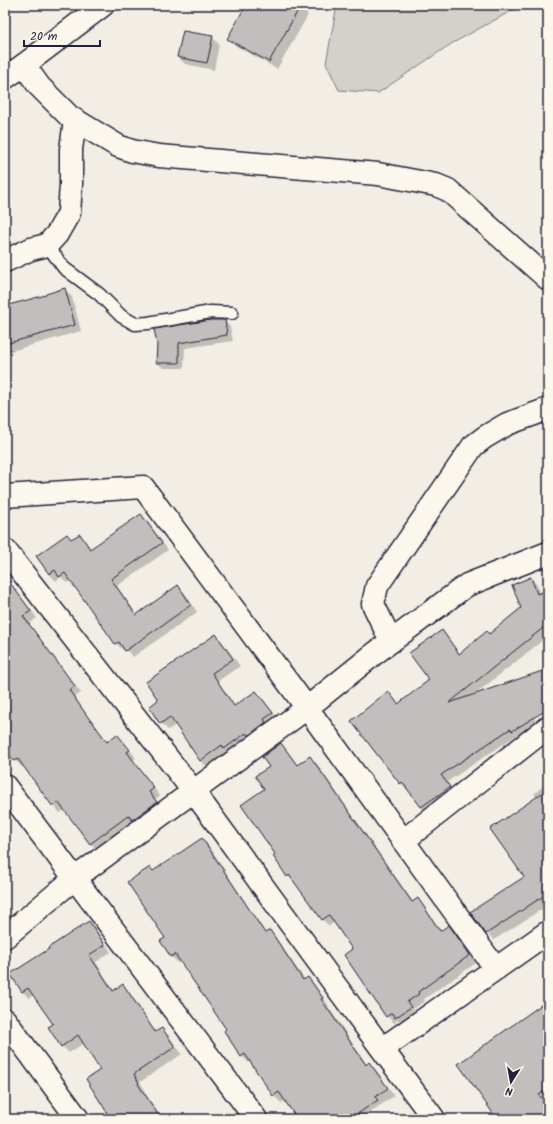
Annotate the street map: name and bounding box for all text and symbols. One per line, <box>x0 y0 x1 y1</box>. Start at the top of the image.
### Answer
scale bar <box>24 22 100 48</box>
text: 20 m <box>30 27 58 46</box>
north arrow <box>491 1062 531 1102</box>
text: N <box>504 1081 514 1100</box>

